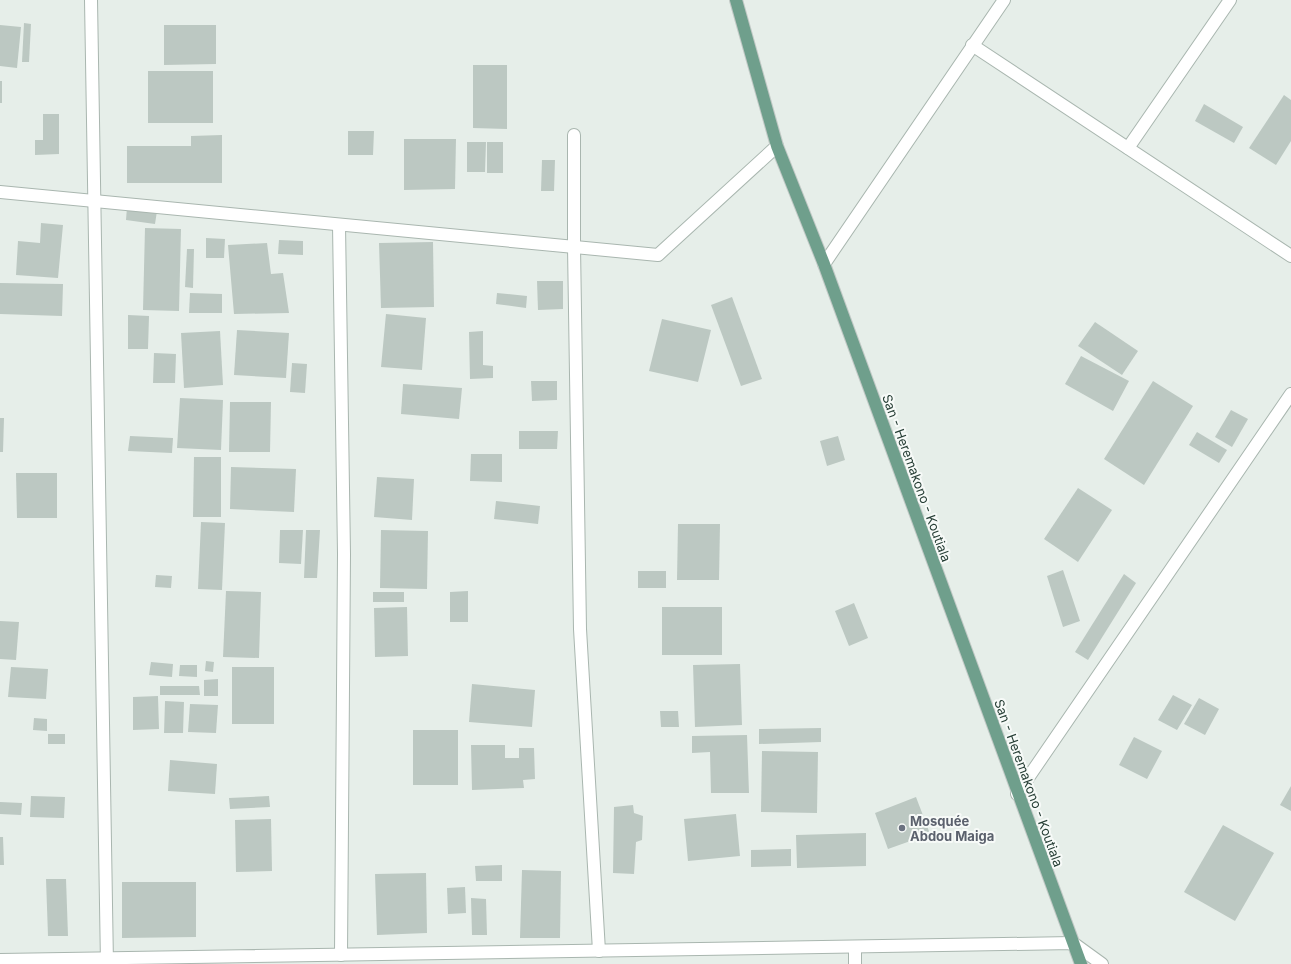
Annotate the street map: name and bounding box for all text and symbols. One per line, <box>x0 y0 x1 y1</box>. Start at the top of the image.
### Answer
street label: San - Heremakono - Koutiala <box>879 392 955 564</box>
street label: San - Heremakono - Koutiala <box>991 697 1067 869</box>
place label: Mosquée Abdou Maiga <box>910 813 994 844</box>
marker: Mosquée Abdou Maiga <box>897 823 907 833</box>

